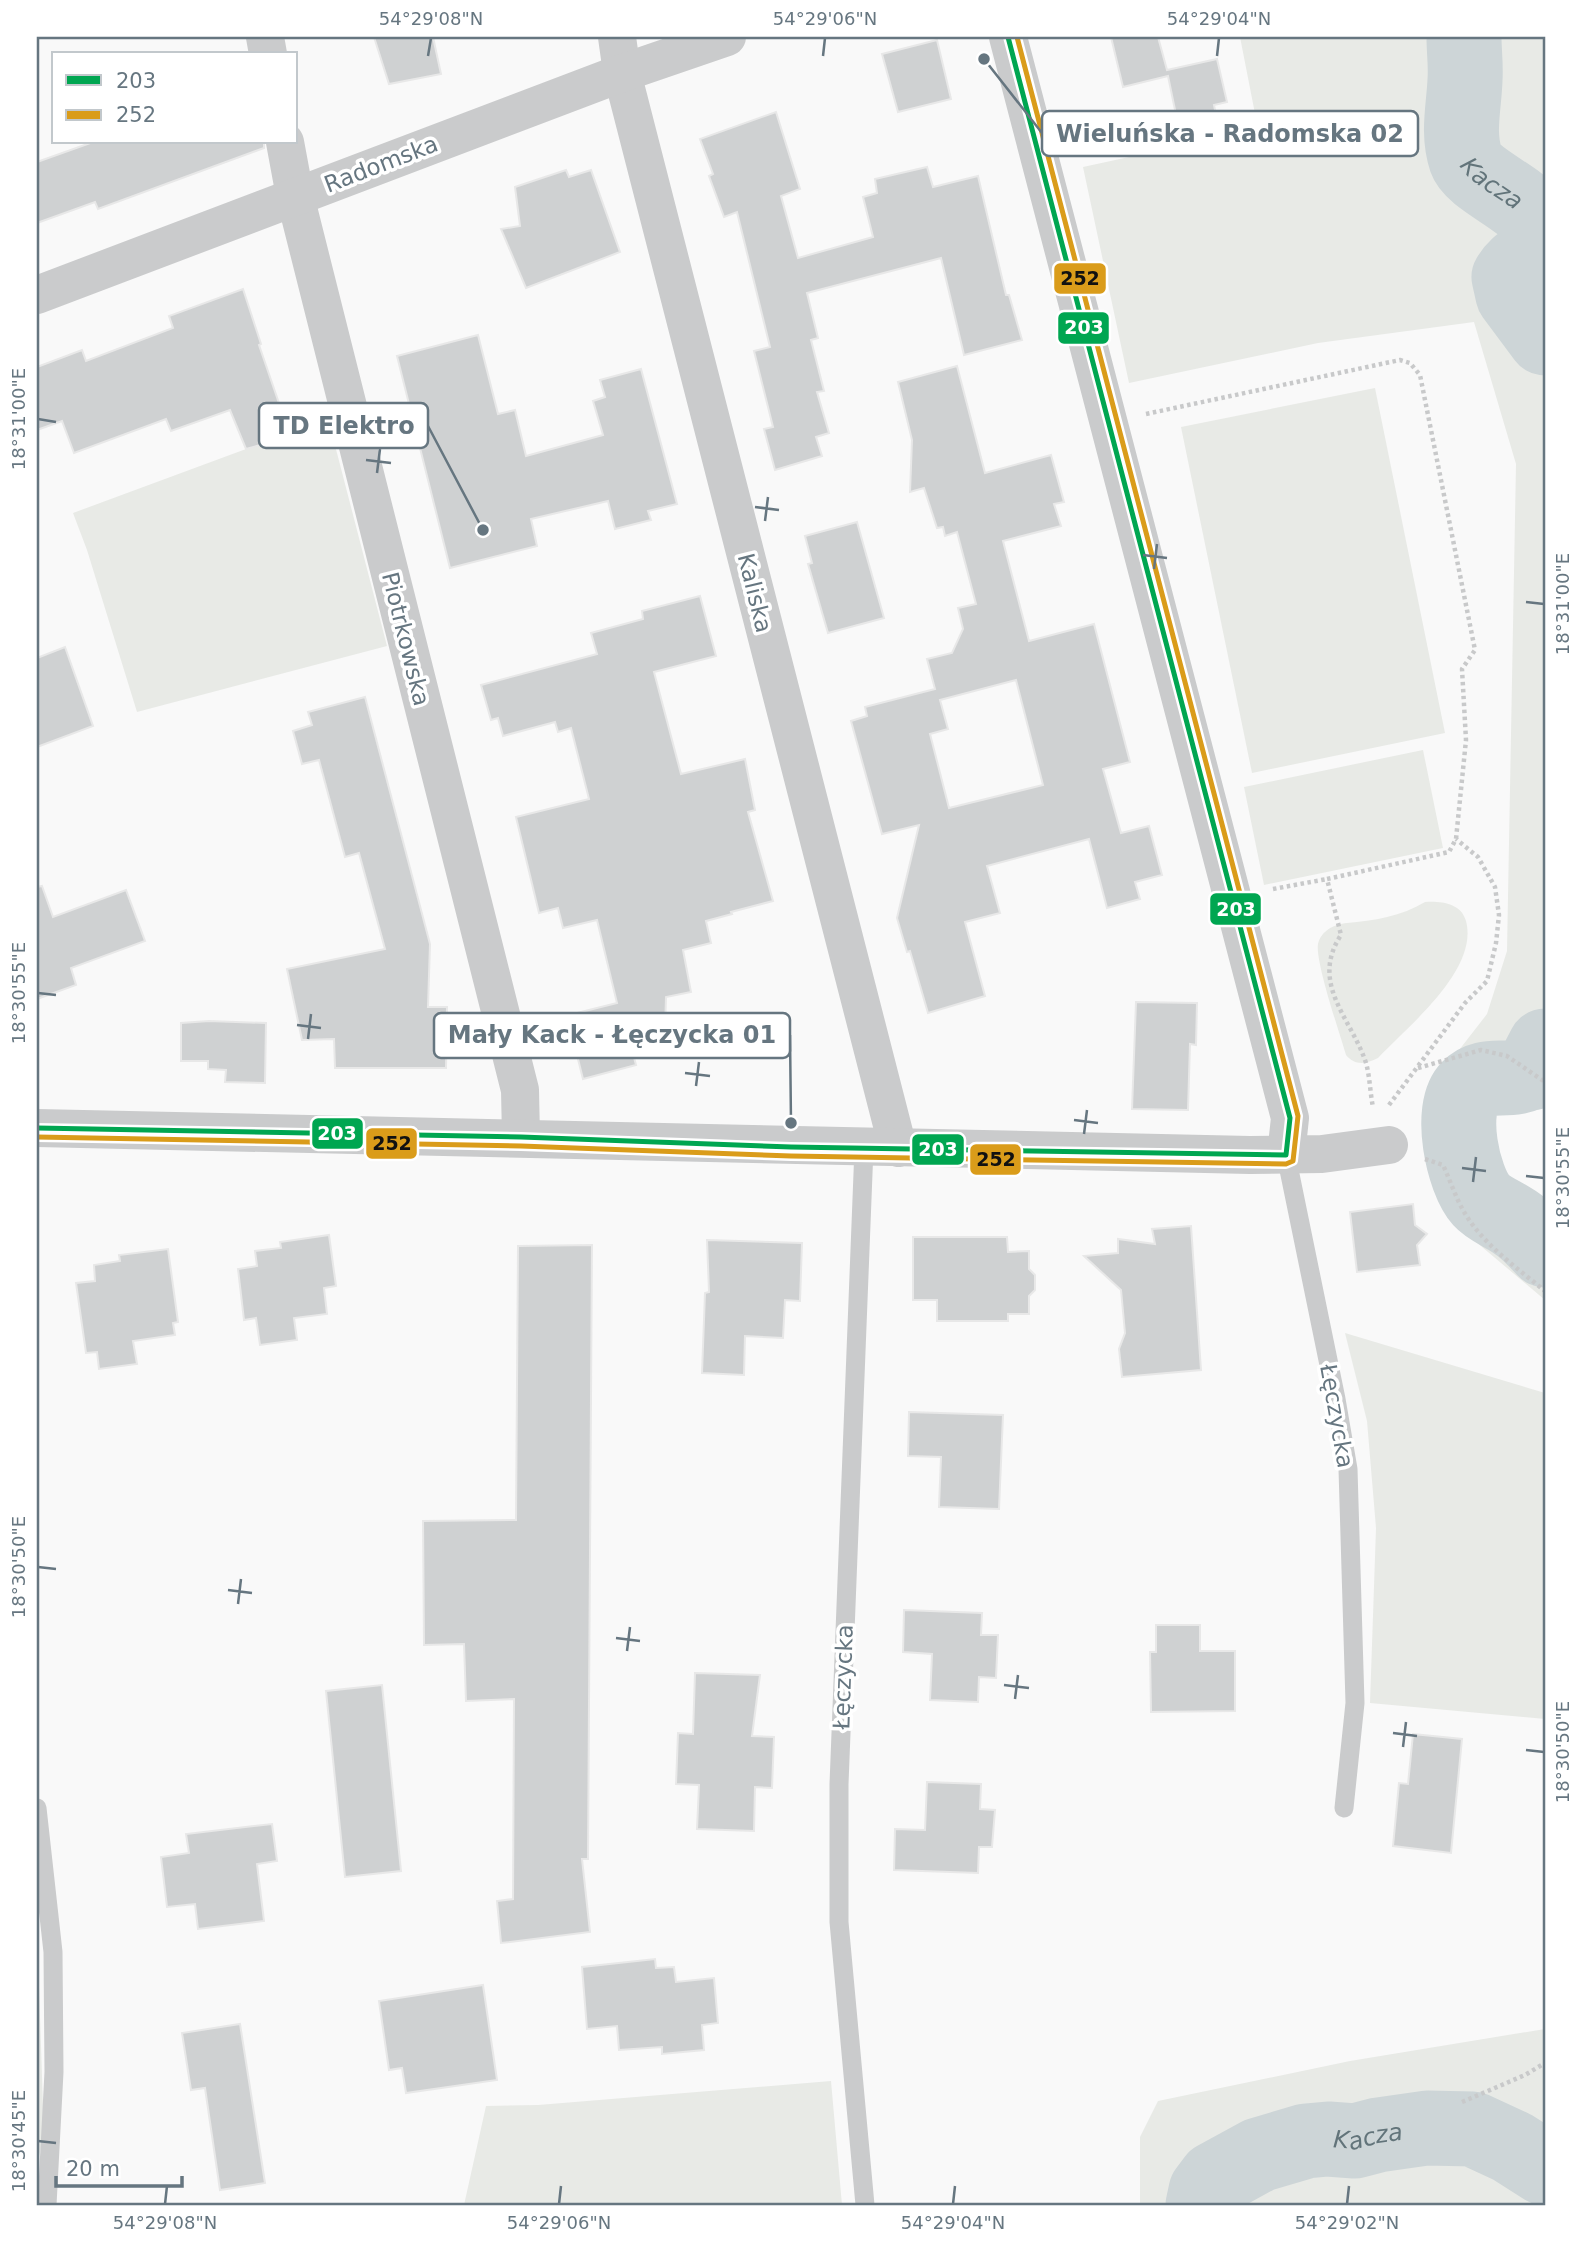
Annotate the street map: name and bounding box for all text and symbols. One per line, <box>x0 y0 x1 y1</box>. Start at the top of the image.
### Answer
text: 54°29'08"N <box>379 8 483 29</box>
text: 54°29'06"N <box>773 8 877 29</box>
text: 54°29'04"N <box>1167 8 1271 29</box>
legend <box>52 52 298 144</box>
text: 203 <box>116 69 156 93</box>
text: 252 <box>116 103 156 127</box>
callout: Wieluńska - Radomska 02 <box>1042 111 1418 156</box>
text: Wieluńska - Radomska 02 <box>1056 120 1404 148</box>
street label: Radomska <box>320 130 442 198</box>
water label: Kacza <box>1454 152 1528 215</box>
line badge: 252 <box>1053 262 1107 295</box>
text: 252 <box>1060 267 1100 289</box>
line badge: 203 <box>1057 311 1110 345</box>
text: 203 <box>1064 316 1104 338</box>
text: 18°31'00"E <box>8 368 29 470</box>
callout: TD Elektro <box>259 403 428 448</box>
text: TD Elektro <box>273 412 415 440</box>
street label: Kaliska <box>733 551 777 635</box>
text: 18°31'00"E <box>1552 553 1573 655</box>
street label: Piotrkowska <box>377 570 435 708</box>
line badge: 203 <box>1209 892 1262 926</box>
text: 203 <box>1216 898 1256 920</box>
text: 18°30'55"E <box>8 942 29 1044</box>
callout: Mały Kack - Łęczycka 01 <box>434 1013 790 1058</box>
text: Mały Kack - Łęczycka 01 <box>448 1021 776 1049</box>
line badge: 203 <box>311 1117 364 1150</box>
text: 203 <box>317 1122 357 1144</box>
line badge: 252 <box>365 1127 418 1160</box>
text: 18°30'55"E <box>1552 1127 1573 1229</box>
text: 252 <box>372 1132 412 1154</box>
line badge: 203 <box>911 1133 965 1166</box>
text: 203 <box>918 1138 958 1160</box>
line badge: 252 <box>969 1143 1022 1176</box>
text: 252 <box>976 1148 1016 1170</box>
street label: Łęczycka <box>1315 1361 1359 1470</box>
text: 18°30'50"E <box>8 1516 29 1618</box>
street label: Łęczycka <box>828 1624 858 1731</box>
text: 18°30'50"E <box>1552 1701 1573 1803</box>
text: 18°30'45"E <box>8 2090 29 2192</box>
water label: Kacza <box>1332 2118 1404 2156</box>
scale bar <box>56 2144 182 2188</box>
text: 20 m <box>66 2157 120 2181</box>
text: 54°29'08"N <box>113 2212 217 2233</box>
text: 54°29'06"N <box>507 2212 611 2233</box>
text: 54°29'04"N <box>901 2212 1005 2233</box>
text: 54°29'02"N <box>1295 2212 1399 2233</box>

